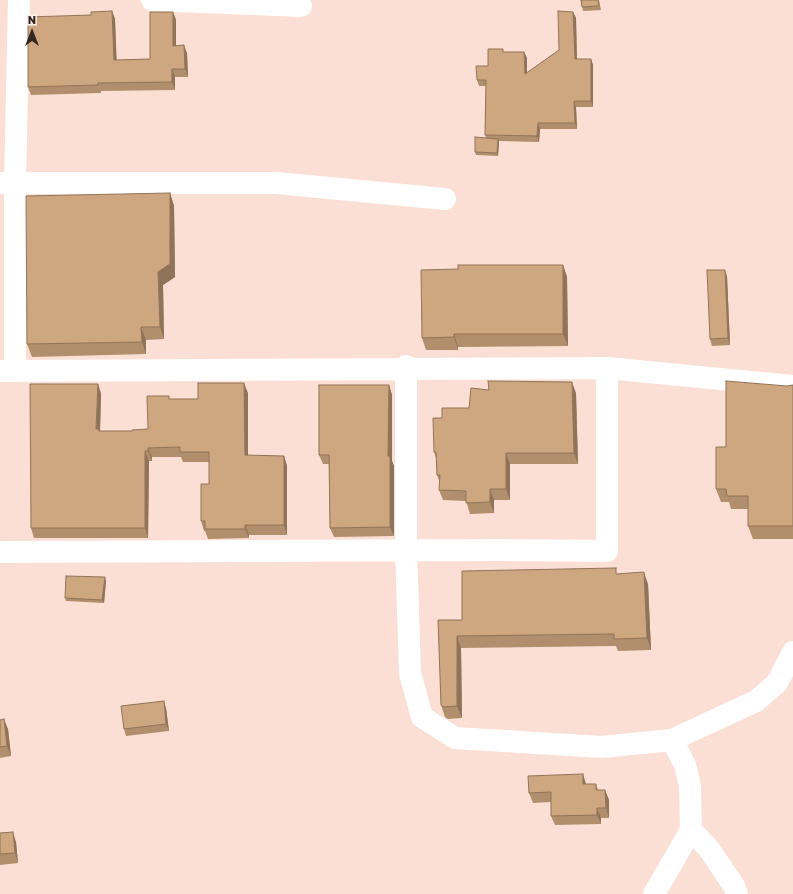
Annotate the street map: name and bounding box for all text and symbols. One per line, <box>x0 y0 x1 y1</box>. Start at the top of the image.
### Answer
north arrow <box>12 12 52 52</box>
text: N <box>28 13 36 26</box>

